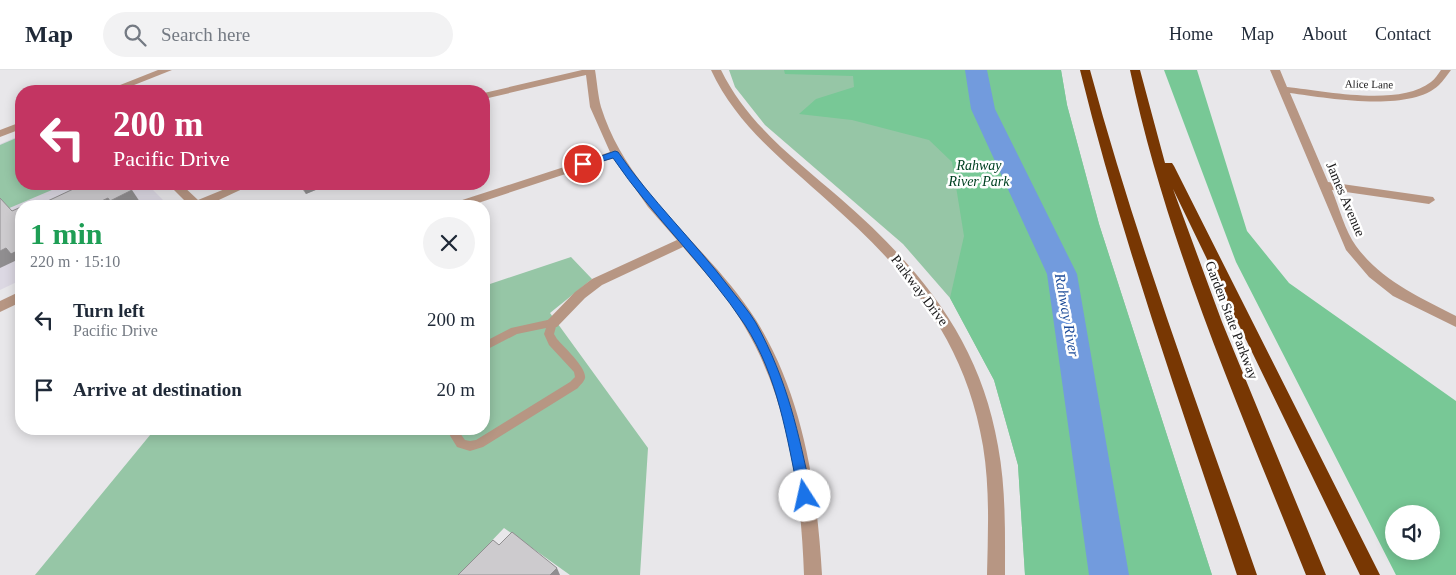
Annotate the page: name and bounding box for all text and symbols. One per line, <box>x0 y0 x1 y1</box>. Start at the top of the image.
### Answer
search box <box>103 12 453 57</box>
text: Map <box>25 21 73 47</box>
icon: search <box>121 21 149 49</box>
text: Search here <box>161 24 250 45</box>
text: Home <box>1169 24 1213 44</box>
text: Map <box>1241 24 1274 44</box>
text: About <box>1302 24 1347 44</box>
text: Contact <box>1375 24 1431 44</box>
street label: Alice Lane <box>1345 78 1393 90</box>
icon: left <box>30 105 95 170</box>
text: 200 m <box>113 105 203 144</box>
pin <box>562 143 604 185</box>
text: Pacific Drive <box>113 146 230 171</box>
icon: arrive <box>569 150 597 178</box>
park label: Rahway River Park <box>947 158 1010 189</box>
street label: James Avenue <box>1323 160 1368 239</box>
text: 1 min <box>30 217 103 250</box>
button: close <box>423 217 475 269</box>
street label: Parkway Drive <box>888 252 951 329</box>
text: 220 m · 15:10 <box>30 253 120 270</box>
street label: Garden State Parkway <box>1202 259 1261 381</box>
water label: Rahway River <box>1052 271 1082 358</box>
text: Turn left <box>73 300 145 321</box>
icon: left <box>30 306 58 334</box>
text: 200 m <box>427 309 475 330</box>
text: Pacific Drive <box>73 322 158 339</box>
icon: arrive <box>30 376 58 404</box>
text: Arrive at destination <box>73 379 242 400</box>
text: 20 m <box>436 379 475 400</box>
position arrow <box>778 469 830 521</box>
map controls <box>1385 505 1440 560</box>
button: sound <box>1385 505 1440 560</box>

